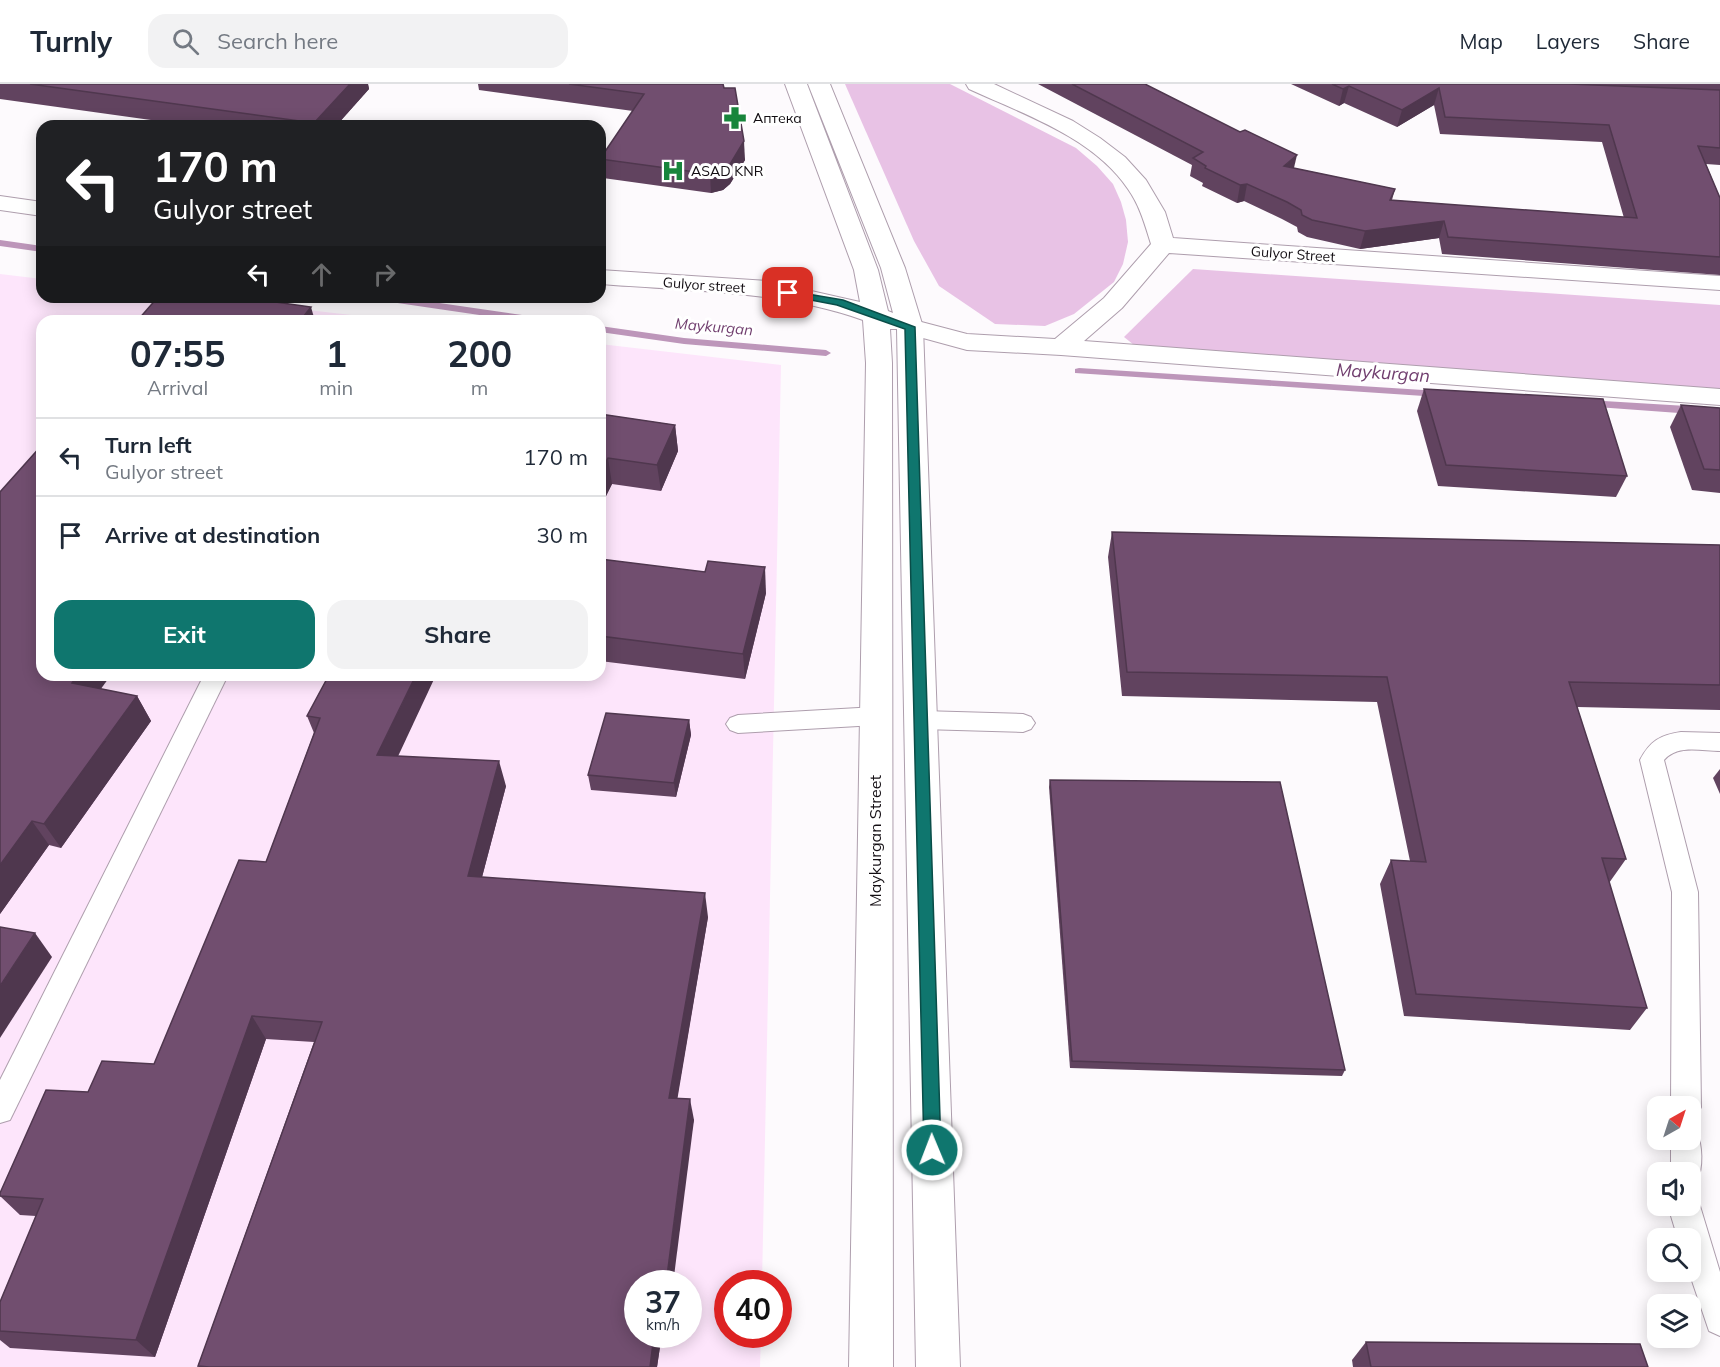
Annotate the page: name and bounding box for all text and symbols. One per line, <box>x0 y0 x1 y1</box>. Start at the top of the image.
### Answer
search box <box>148 14 568 68</box>
text: Turnly <box>30 24 112 59</box>
icon: search <box>169 25 202 58</box>
text: Search here <box>217 27 338 55</box>
text: Map <box>1460 28 1503 54</box>
text: Layers <box>1536 28 1600 54</box>
text: Share <box>1633 28 1690 54</box>
pharmacy icon: Аптека <box>722 105 748 131</box>
place label: Аптека <box>753 109 802 127</box>
text: 170 m <box>153 140 278 193</box>
icon: left <box>54 144 132 222</box>
hospital icon: ASAD KNR <box>660 158 686 184</box>
place label: ASAD KNR <box>691 162 764 180</box>
text: Gulyor street <box>153 192 312 226</box>
street label: Gulyor Street <box>1250 242 1336 266</box>
icon: left <box>242 258 275 291</box>
icon: ahead <box>305 258 338 291</box>
icon: right <box>368 258 401 291</box>
pin <box>762 267 813 318</box>
street label: Gulyor street <box>662 273 746 297</box>
icon: arrive <box>771 276 804 309</box>
water label: Maykurgan <box>674 314 754 339</box>
text: 07:55 <box>130 331 225 376</box>
text: 1 <box>325 331 347 376</box>
text: 200 <box>447 331 512 376</box>
water label: Maykurgan <box>1335 358 1431 387</box>
text: Arrival <box>147 375 208 400</box>
text: min <box>319 375 353 400</box>
text: m <box>471 375 488 400</box>
text: Turn left <box>105 431 192 459</box>
icon: left <box>54 441 87 474</box>
text: 170 m <box>523 443 588 471</box>
text: Gulyor street <box>105 459 223 484</box>
icon: arrive <box>54 519 87 552</box>
text: Arrive at destination <box>105 521 320 549</box>
text: 30 m <box>537 521 588 549</box>
button: Exit <box>54 600 315 669</box>
button: Share <box>327 600 588 669</box>
street label: Maykurgan Street <box>865 775 885 907</box>
north arrow <box>1647 1096 1701 1150</box>
map controls <box>1647 1096 1701 1348</box>
position arrow <box>900 1118 964 1182</box>
button: sound <box>1647 1162 1701 1216</box>
button: search <box>1647 1228 1701 1282</box>
speed limit sign: 40 <box>714 1270 792 1348</box>
text: 37 <box>645 1283 681 1321</box>
button: layers <box>1647 1294 1701 1348</box>
text: km/h <box>646 1315 680 1334</box>

